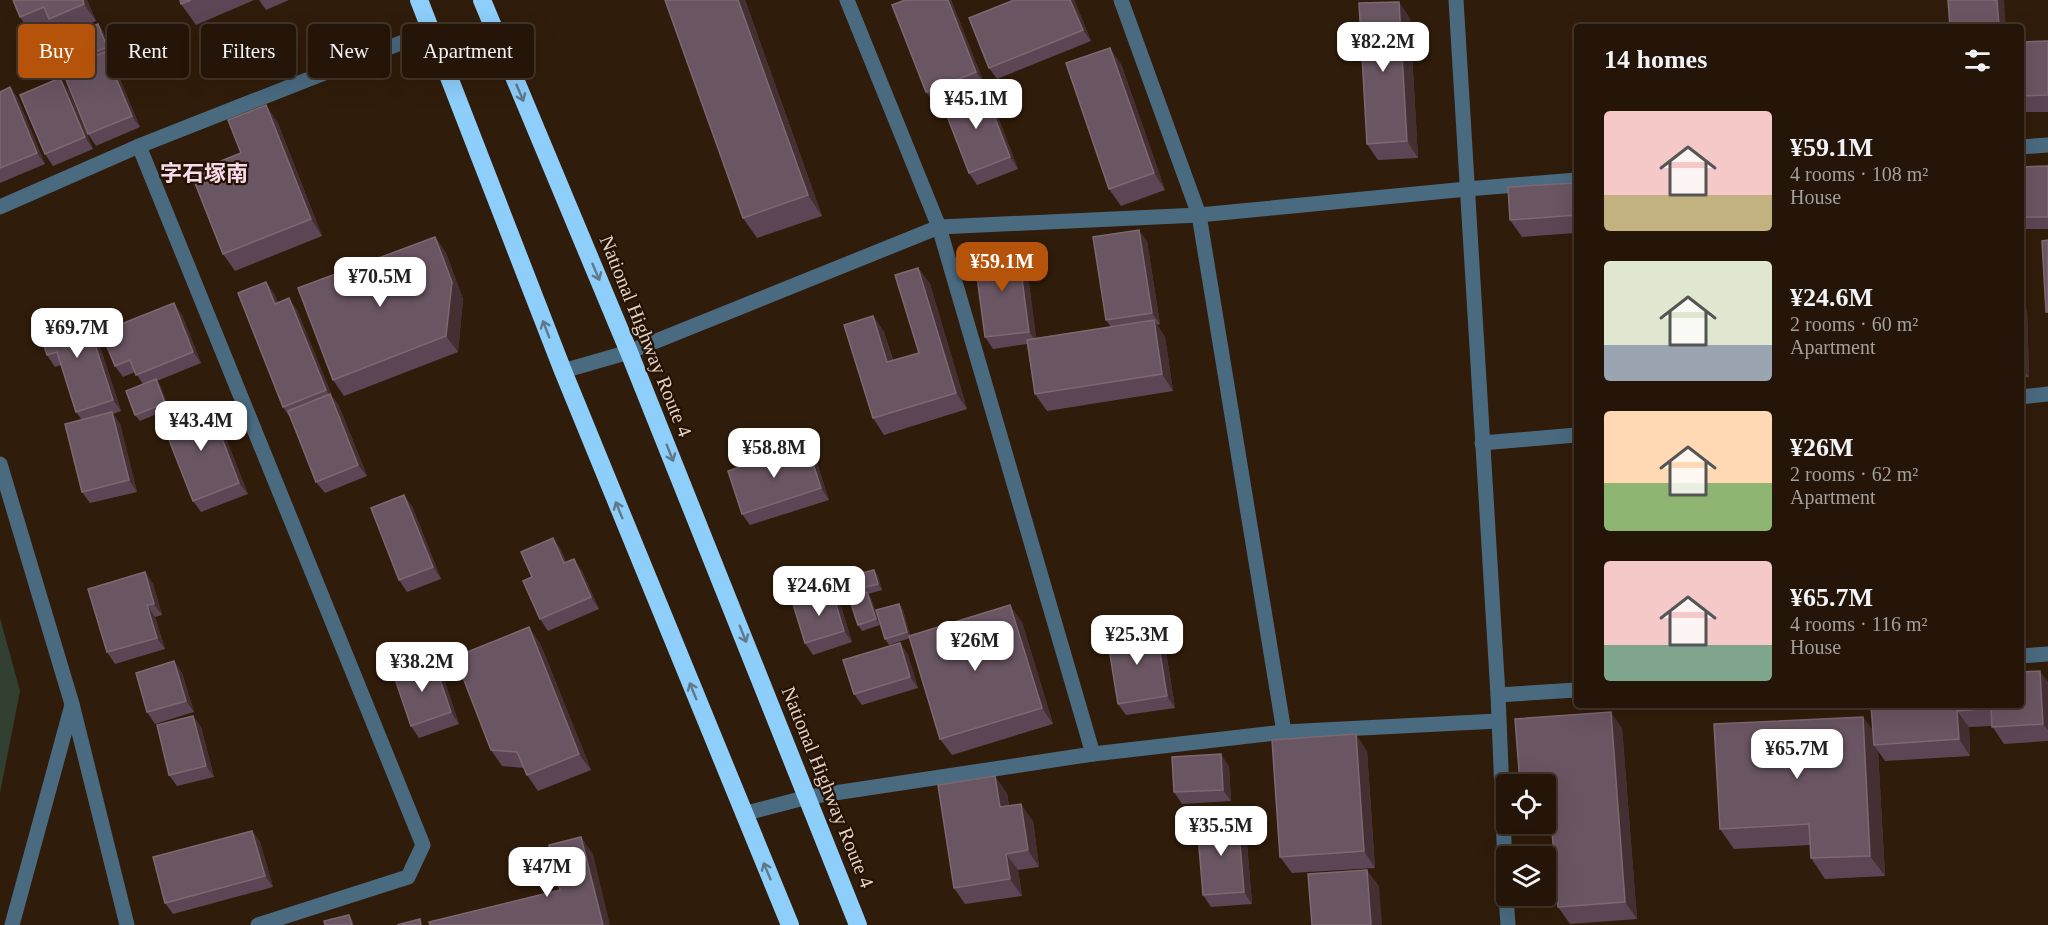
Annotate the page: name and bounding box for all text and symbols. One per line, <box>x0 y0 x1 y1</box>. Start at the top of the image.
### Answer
pin: ¥82.2M <box>1334 22 1432 73</box>
chip: Buy <box>18 24 95 78</box>
chip: Rent <box>107 24 189 78</box>
chip: Filters <box>201 24 296 78</box>
chip: New <box>308 24 390 78</box>
chip: Apartment <box>402 24 534 78</box>
text: ¥82.2M <box>1351 30 1415 52</box>
icon: filters <box>1961 44 1994 77</box>
text: 14 homes <box>1604 45 1707 74</box>
pin: ¥45.1M <box>927 79 1025 130</box>
one-way arrow <box>515 83 527 101</box>
text: ¥45.1M <box>944 87 1008 109</box>
text: ¥59.1M <box>1790 133 1873 162</box>
icon: home <box>1652 135 1724 207</box>
district label: 字石塚南 <box>160 161 248 186</box>
text: 4 rooms · 108 m² <box>1790 163 1928 185</box>
text: House <box>1790 186 1841 208</box>
street label: National Highway Route 4 <box>595 232 696 440</box>
pin: ¥59.1M <box>953 242 1051 293</box>
text: ¥59.1M <box>970 250 1034 272</box>
pin: ¥70.5M <box>331 257 429 308</box>
one-way arrow <box>591 263 602 281</box>
text: ¥70.5M <box>348 265 412 287</box>
text: ¥24.6M <box>1790 283 1873 312</box>
icon: home <box>1652 285 1724 357</box>
pin: ¥69.7M <box>28 308 126 359</box>
text: 2 rooms · 60 m² <box>1790 313 1918 335</box>
text: ¥69.7M <box>45 316 109 338</box>
one-way arrow <box>540 321 551 339</box>
text: Apartment <box>1790 336 1876 358</box>
pin: ¥43.4M <box>152 401 250 452</box>
text: ¥43.4M <box>169 409 233 431</box>
pin: ¥58.8M <box>725 428 823 479</box>
text: ¥26M <box>1790 433 1854 462</box>
icon: home <box>1652 435 1724 507</box>
text: ¥58.8M <box>742 436 806 458</box>
one-way arrow <box>665 443 676 462</box>
text: 2 rooms · 62 m² <box>1790 463 1918 485</box>
text: Apartment <box>1790 486 1876 508</box>
one-way arrow <box>613 502 624 520</box>
pin: ¥24.6M <box>770 566 868 617</box>
text: ¥24.6M <box>787 574 851 596</box>
text: ¥65.7M <box>1790 583 1873 612</box>
icon: home <box>1652 585 1724 657</box>
text: 4 rooms · 116 m² <box>1790 613 1927 635</box>
pin: ¥25.3M <box>1088 615 1186 666</box>
pin: ¥26M <box>939 621 1011 672</box>
text: ¥25.3M <box>1105 623 1169 645</box>
one-way arrow <box>738 624 749 643</box>
text: ¥26M <box>951 629 999 651</box>
text: House <box>1790 636 1841 658</box>
pin: ¥38.2M <box>373 642 471 693</box>
text: ¥38.2M <box>390 650 454 672</box>
one-way arrow <box>687 682 698 701</box>
street label: National Highway Route 4 <box>777 683 878 891</box>
pin: ¥65.7M <box>1748 729 1846 780</box>
text: ¥65.7M <box>1765 737 1829 759</box>
map controls <box>1496 774 1556 906</box>
button: locate <box>1496 774 1556 834</box>
pin: ¥35.5M <box>1172 806 1270 857</box>
text: ¥35.5M <box>1189 814 1253 836</box>
button: layers <box>1496 846 1556 906</box>
pin: ¥47M <box>511 847 583 898</box>
text: ¥47M <box>523 855 571 877</box>
one-way arrow <box>761 862 772 881</box>

